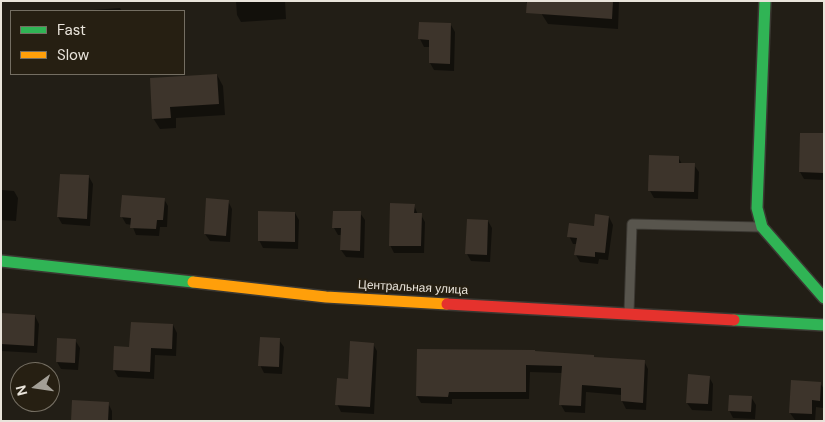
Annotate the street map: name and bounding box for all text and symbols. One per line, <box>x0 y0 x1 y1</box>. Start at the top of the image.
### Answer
legend <box>10 10 185 75</box>
text: Fast <box>57 20 86 40</box>
text: Slow <box>57 45 89 65</box>
street label: Центральная улица <box>358 278 468 298</box>
north arrow <box>10 362 60 412</box>
text: N <box>11 383 31 398</box>

